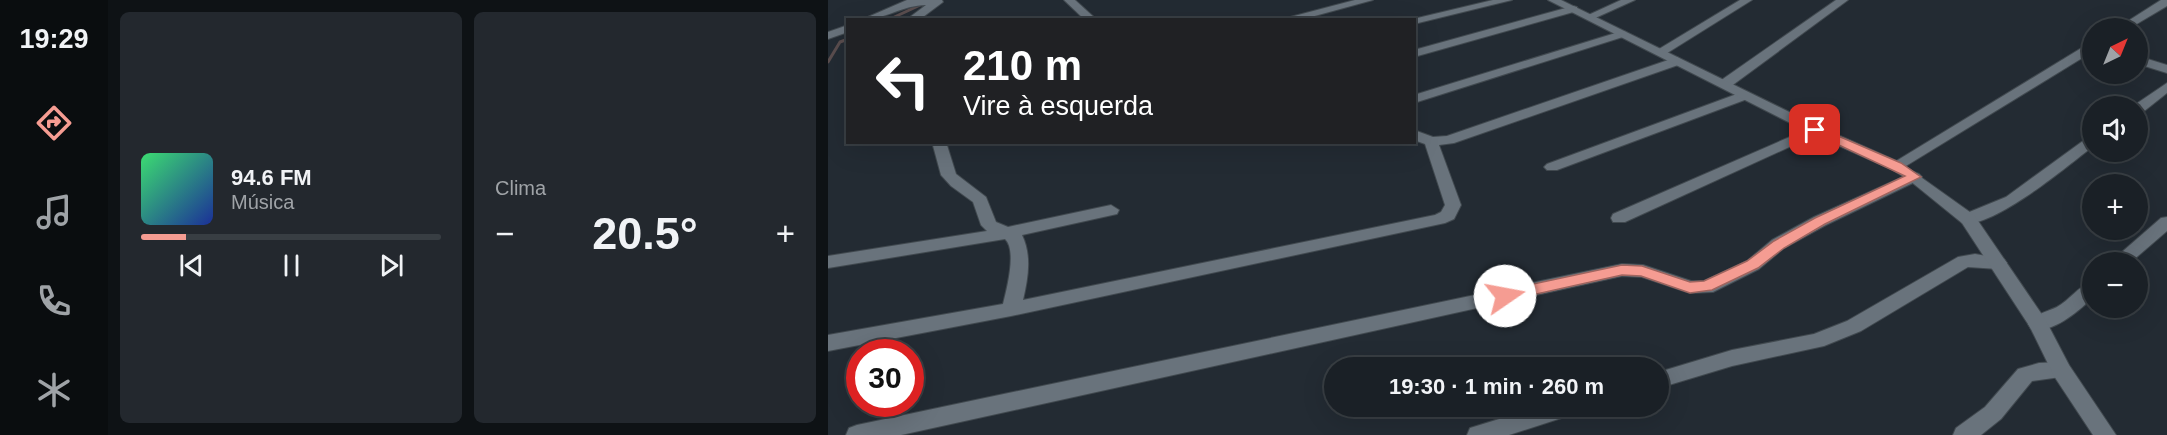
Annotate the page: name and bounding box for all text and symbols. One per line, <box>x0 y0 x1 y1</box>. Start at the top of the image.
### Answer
north arrow <box>2082 18 2148 84</box>
map controls <box>2082 18 2148 318</box>
text: 19:29 <box>19 24 89 54</box>
icon: left <box>864 42 942 120</box>
text: 210 m <box>963 42 1082 89</box>
text: Vire à esquerda <box>963 91 1153 121</box>
button: sound <box>2082 96 2148 162</box>
icon: directions <box>33 102 75 144</box>
pin <box>1789 104 1840 155</box>
icon: arrive <box>1798 113 1831 146</box>
text: 94.6 FM <box>231 165 312 190</box>
button: + <box>2082 174 2148 240</box>
text: Clima <box>495 177 546 199</box>
icon: music <box>33 191 75 233</box>
text: Música <box>231 191 294 213</box>
text: 20.5° <box>592 208 698 259</box>
text: − <box>495 215 514 252</box>
text: + <box>776 215 795 252</box>
icon: previous <box>175 249 208 282</box>
icon: pause <box>275 249 308 282</box>
icon: next <box>375 249 408 282</box>
button: − <box>2082 252 2148 318</box>
position arrow <box>1473 264 1537 328</box>
icon: phone <box>33 280 75 322</box>
speed limit sign: 30 <box>846 339 924 417</box>
icon: climate <box>33 369 75 411</box>
text: 19:30 · 1 min · 260 m <box>1389 374 1604 399</box>

